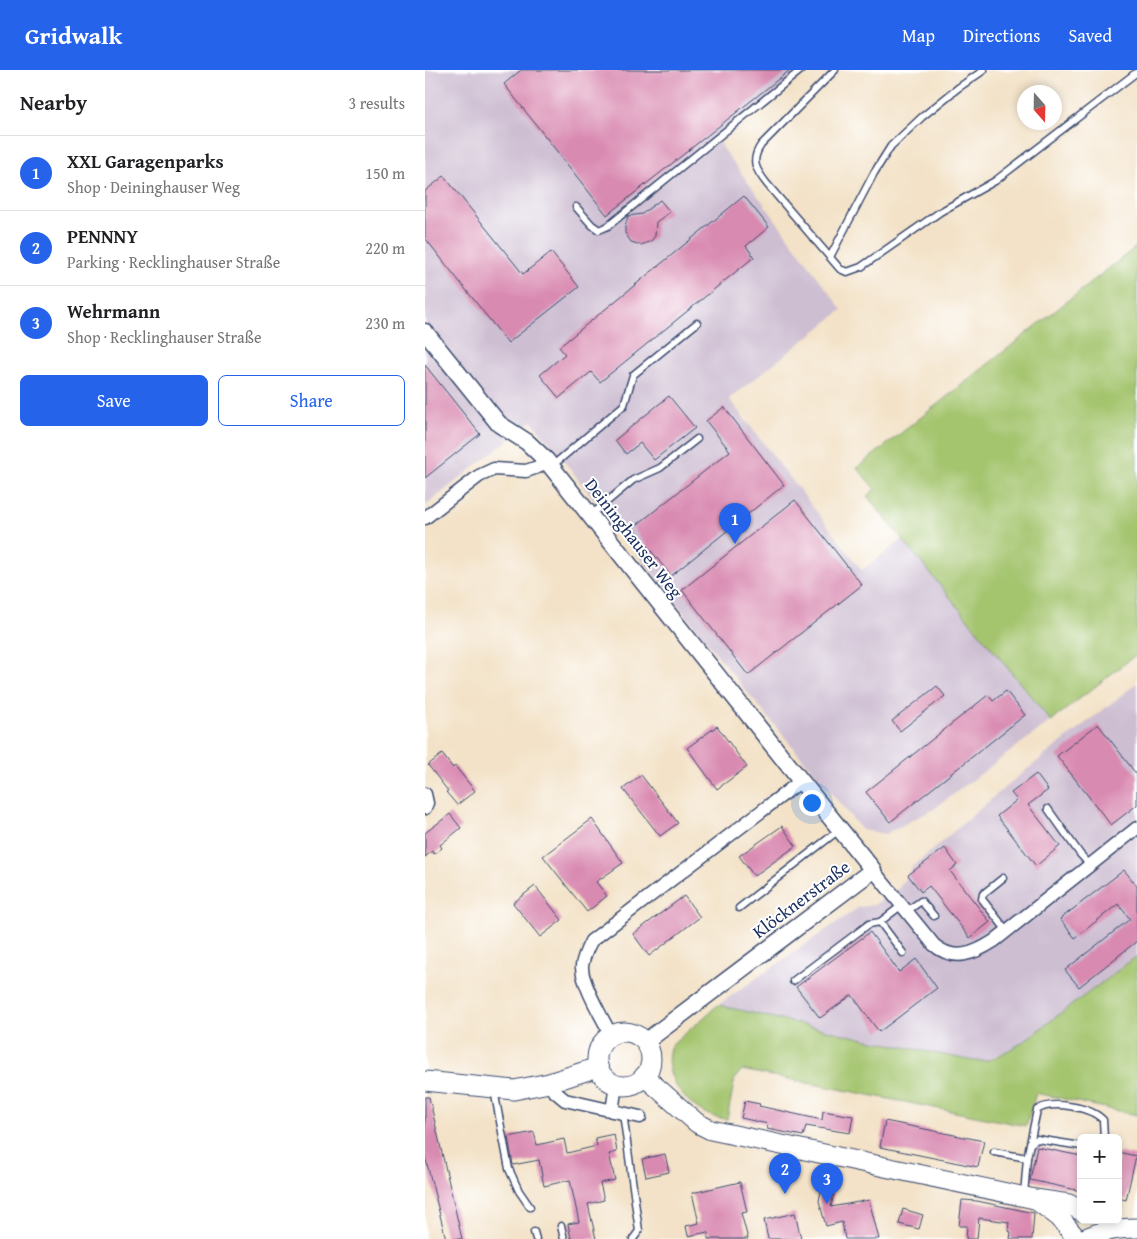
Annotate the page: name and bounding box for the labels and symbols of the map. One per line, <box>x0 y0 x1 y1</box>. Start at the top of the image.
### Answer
north arrow <box>1017 85 1062 130</box>
street label: Deininghauser Weg <box>578 472 690 604</box>
pin: 1 <box>719 503 751 544</box>
your location <box>799 790 825 816</box>
street label: Klöcknerstraße <box>747 853 855 945</box>
pin: 2 <box>769 1153 801 1194</box>
pin: 3 <box>811 1163 843 1204</box>

